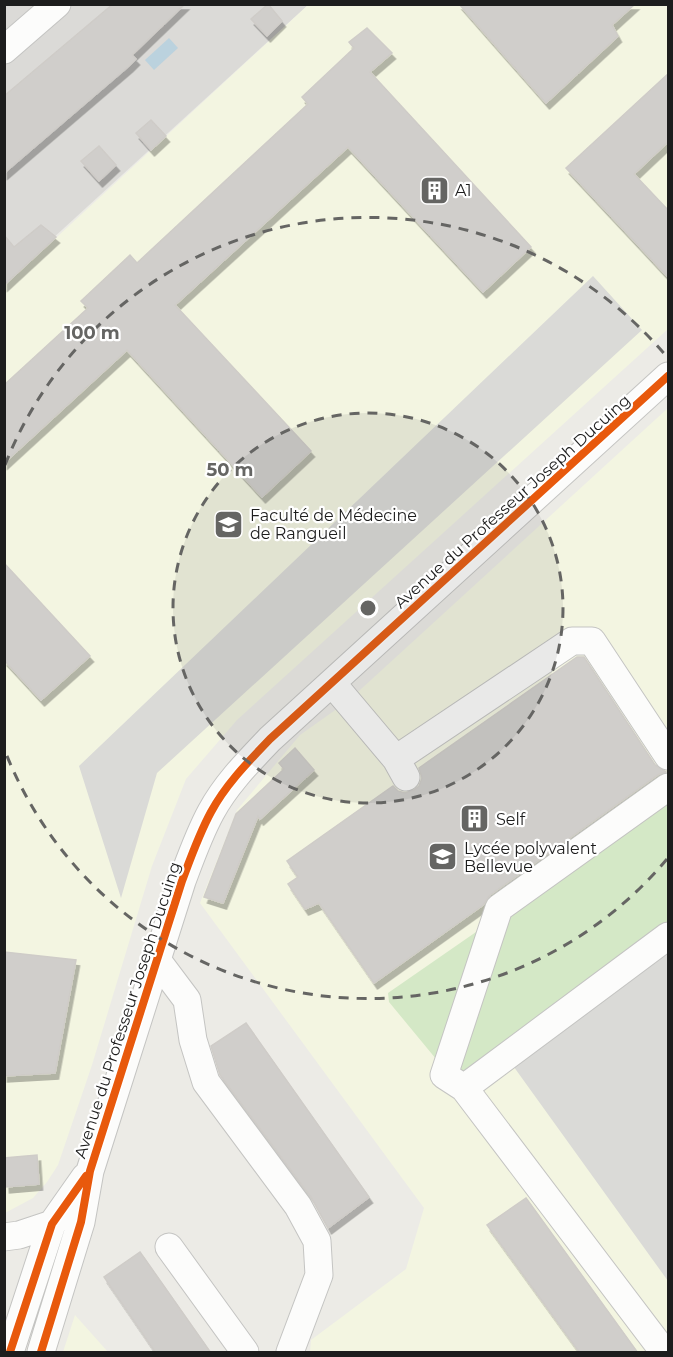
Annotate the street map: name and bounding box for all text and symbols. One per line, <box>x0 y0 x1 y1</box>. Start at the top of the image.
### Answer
building icon: A1 <box>418 174 450 206</box>
place label: A1 <box>455 181 472 200</box>
text: 100 m <box>64 322 120 344</box>
street label: Avenue du Professeur Joseph Ducuing <box>391 390 634 612</box>
text: 50 m <box>207 459 253 481</box>
place label: Faculté de Médecine de Rangueil <box>250 506 417 543</box>
school or university icon: Faculté de Médecine de Rangueil <box>213 508 245 540</box>
centre of rings <box>358 598 378 618</box>
building icon: Self <box>459 803 491 835</box>
place label: Self <box>496 810 526 829</box>
place label: Lycée polyvalent Bellevue <box>464 839 598 876</box>
school or university icon: Lycée polyvalent Bellevue <box>427 841 459 873</box>
street label: Avenue du Professeur Joseph Ducuing <box>70 860 184 1161</box>

